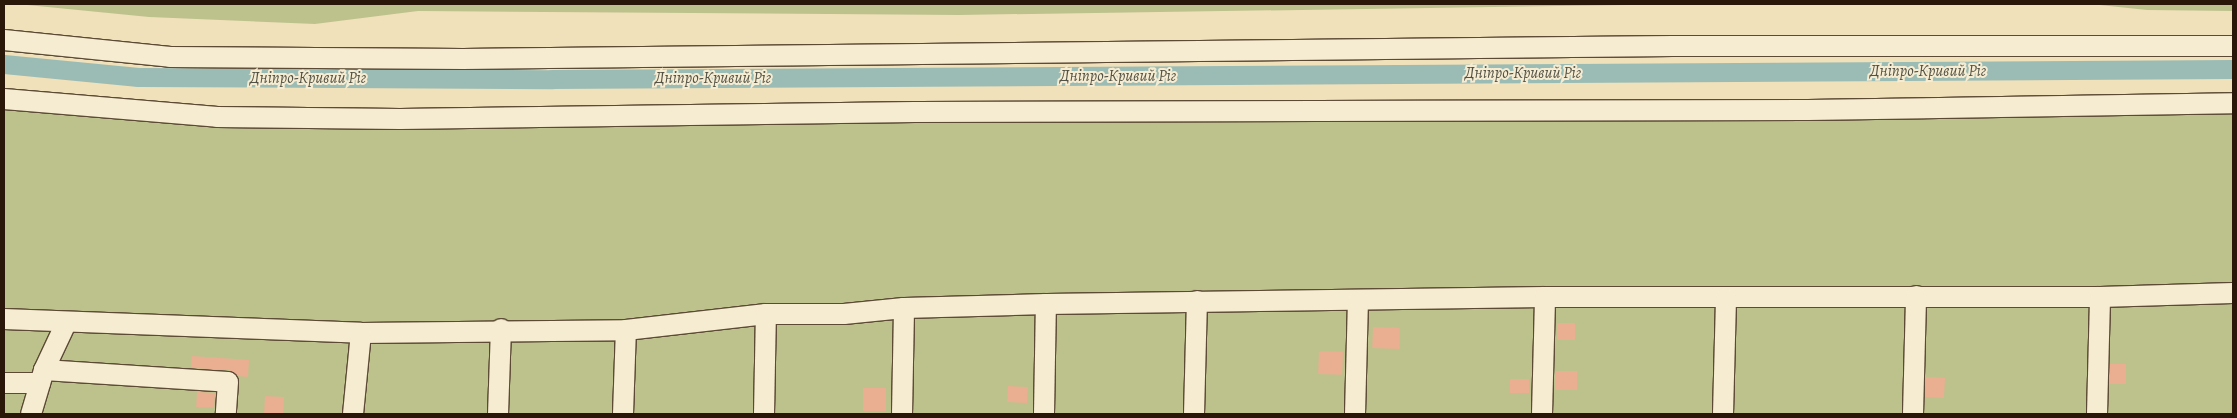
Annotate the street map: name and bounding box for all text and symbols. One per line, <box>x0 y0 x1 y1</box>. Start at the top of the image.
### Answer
water label: Дніпро-Кривий Ріг <box>1870 61 1986 81</box>
water label: Дніпро-Кривий Ріг <box>1465 63 1581 83</box>
water label: Дніпро-Кривий Ріг <box>1060 66 1176 86</box>
water label: Дніпро-Кривий Ріг <box>250 68 366 88</box>
water label: Дніпро-Кривий Ріг <box>655 68 771 88</box>

